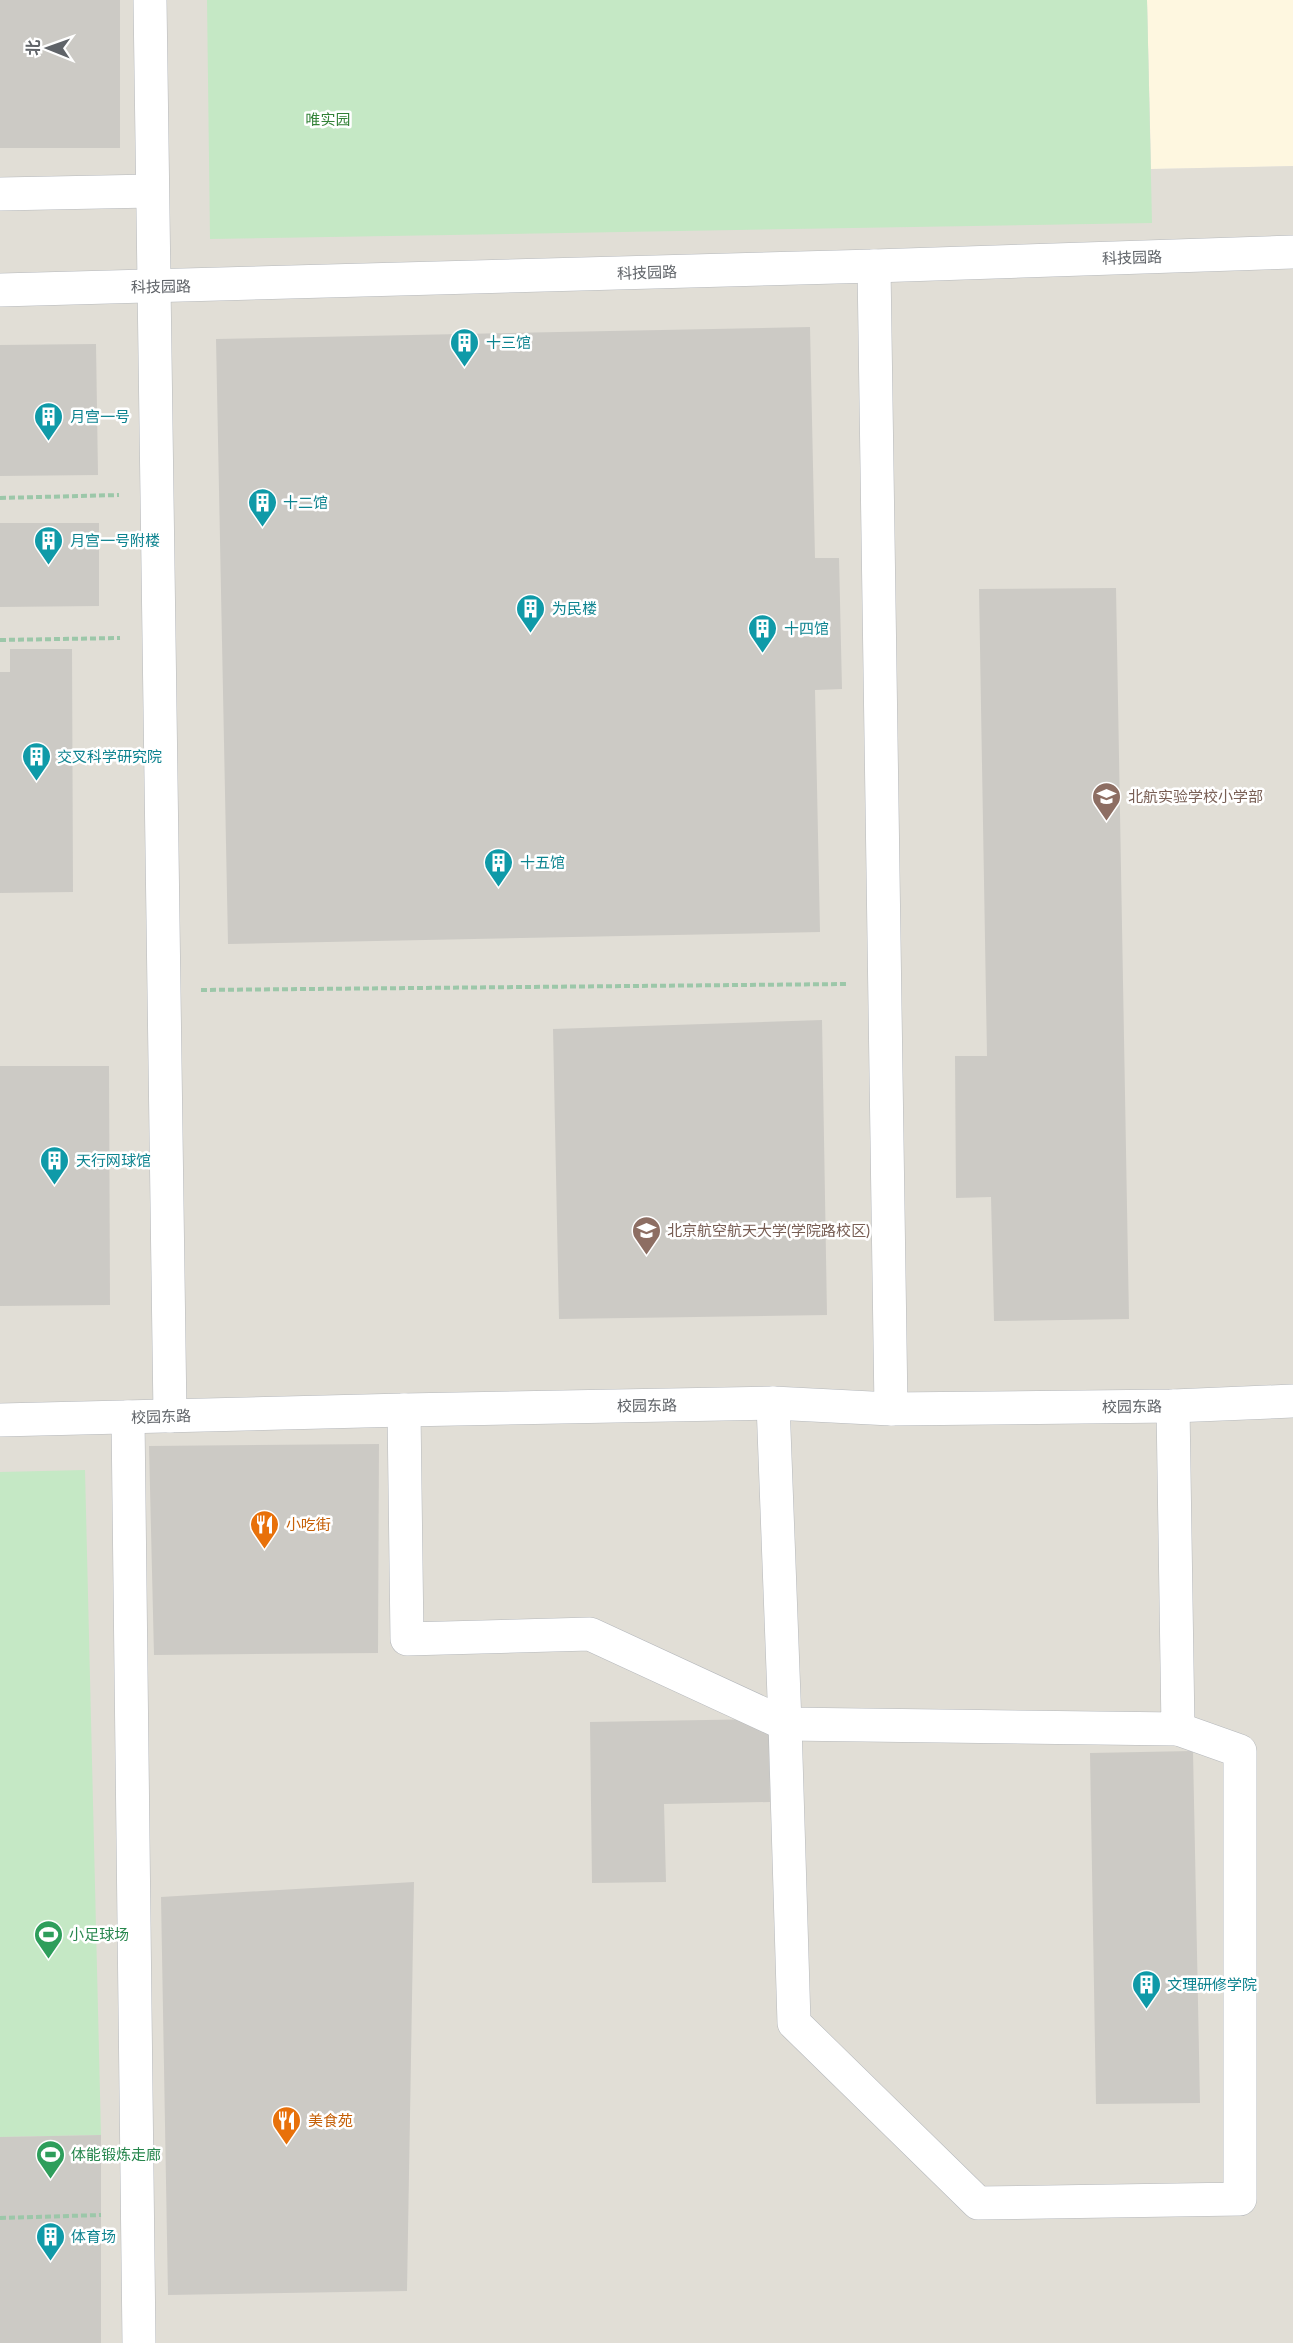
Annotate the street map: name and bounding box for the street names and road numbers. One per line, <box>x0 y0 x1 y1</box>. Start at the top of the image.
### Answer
street label: 科技园路 <box>1102 247 1162 267</box>
street label: 科技园路 <box>617 262 677 282</box>
street label: 科技园路 <box>131 276 191 296</box>
street label: 校园东路 <box>617 1395 677 1415</box>
street label: 校园东路 <box>1102 1396 1162 1416</box>
street label: 校园东路 <box>131 1406 191 1426</box>

